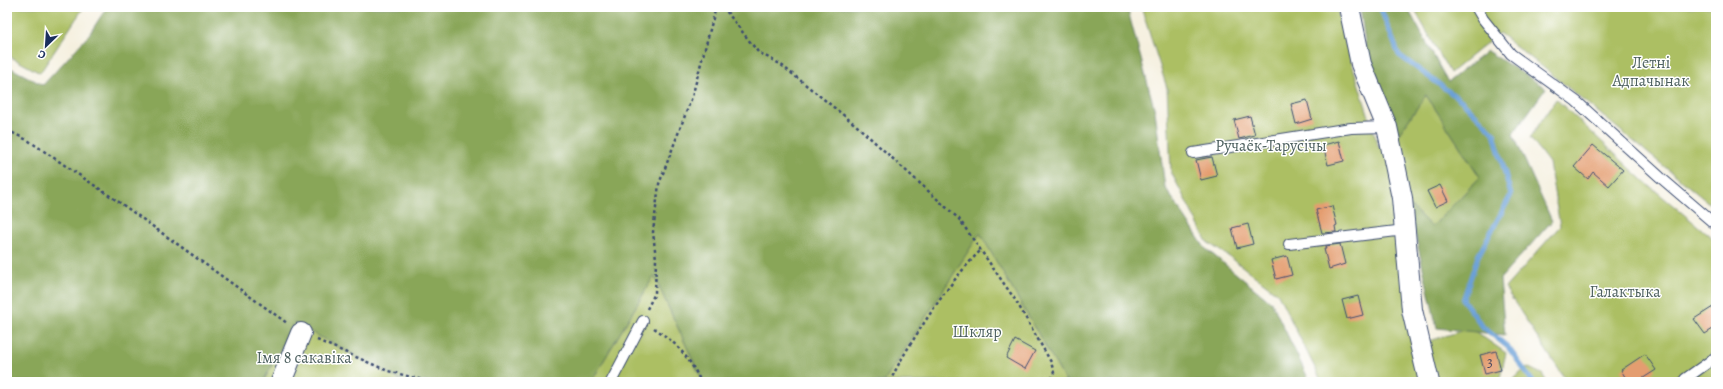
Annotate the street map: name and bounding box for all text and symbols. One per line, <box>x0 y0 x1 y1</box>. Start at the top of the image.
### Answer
north arrow <box>26 26 66 66</box>
text: С <box>36 46 48 63</box>
park label: Летні Адпачынак <box>1612 52 1690 92</box>
park label: Ручаёк-Тарусічы <box>1215 135 1327 157</box>
park label: Галактыка <box>1589 281 1661 303</box>
park label: Шкляр <box>952 321 1002 343</box>
park label: Імя 8 сакавіка <box>256 347 352 369</box>
house number: 3 <box>1487 353 1493 372</box>

